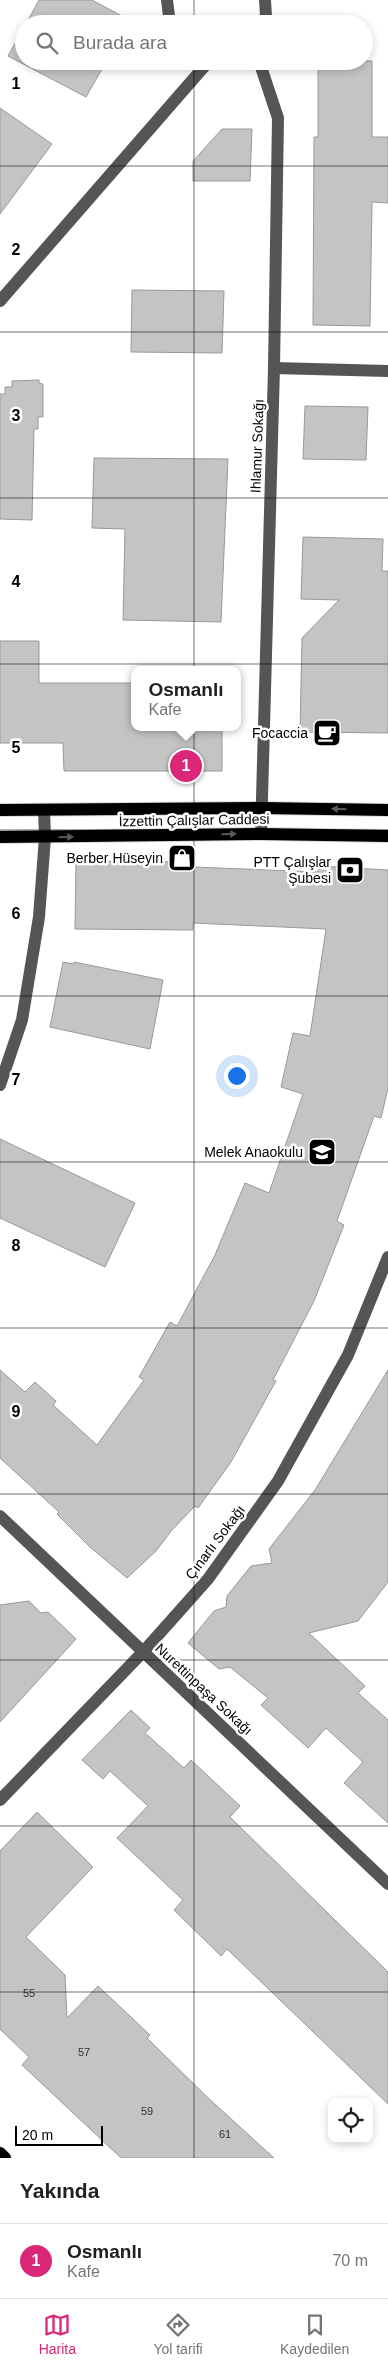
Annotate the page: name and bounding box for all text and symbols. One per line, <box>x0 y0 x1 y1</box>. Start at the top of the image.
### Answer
search box <box>15 15 373 70</box>
icon: search <box>33 29 61 57</box>
text: Burada ara <box>73 32 167 53</box>
text: 1 <box>12 75 21 92</box>
text: 2 <box>12 241 21 258</box>
street label: Ihlamur Sokağı <box>247 399 267 493</box>
text: 3 <box>12 407 21 424</box>
text: 4 <box>12 573 21 590</box>
popup <box>131 666 241 731</box>
text: Osmanlı <box>149 679 223 700</box>
text: Kafe <box>149 701 181 718</box>
cafe icon: Focaccia <box>312 718 342 748</box>
place label: Focaccia <box>252 725 308 741</box>
text: 5 <box>12 739 21 756</box>
pin: 1 <box>170 747 202 785</box>
one-way arrow <box>331 805 347 813</box>
street label: İzzettin Çalışlar Caddesi <box>118 810 270 829</box>
one-way arrow <box>221 830 237 838</box>
one-way arrow <box>58 833 74 841</box>
shop icon: Berber Hüseyin <box>167 843 197 873</box>
place label: Berber Hüseyin <box>67 850 163 866</box>
place label: PTT Çalışlar Şubesi <box>253 854 331 886</box>
bank icon: PTT Çalışlar Şubesi <box>335 855 365 885</box>
text: 6 <box>12 905 21 922</box>
your location <box>224 1063 250 1089</box>
text: 7 <box>12 1071 21 1088</box>
school or university icon: Melek Anaokulu <box>307 1137 337 1167</box>
place label: Melek Anaokulu <box>204 1144 303 1160</box>
text: 8 <box>12 1237 21 1254</box>
text: 9 <box>12 1403 21 1420</box>
street label: Çınarlı Sokağı <box>182 1502 248 1582</box>
street label: Nurettinpaşa Sokağı <box>152 1640 256 1738</box>
house number: 55 <box>23 1987 35 1999</box>
house number: 57 <box>78 2046 90 2058</box>
map controls <box>328 2098 373 2143</box>
button: locate <box>328 2098 373 2143</box>
house number: 59 <box>141 2105 153 2117</box>
scale bar <box>15 2123 102 2146</box>
text: 20 m <box>22 2127 53 2143</box>
house number: 61 <box>219 2128 231 2140</box>
text: Yakında <box>20 2179 99 2202</box>
text: Osmanlı <box>67 2241 142 2262</box>
text: 1 <box>32 2252 40 2269</box>
text: 70 m <box>332 2252 368 2269</box>
text: Kafe <box>67 2263 100 2280</box>
tab: Harita <box>39 2311 76 2357</box>
tab: Yol tarifi <box>153 2311 203 2357</box>
tab: Kaydedilen <box>280 2311 349 2357</box>

